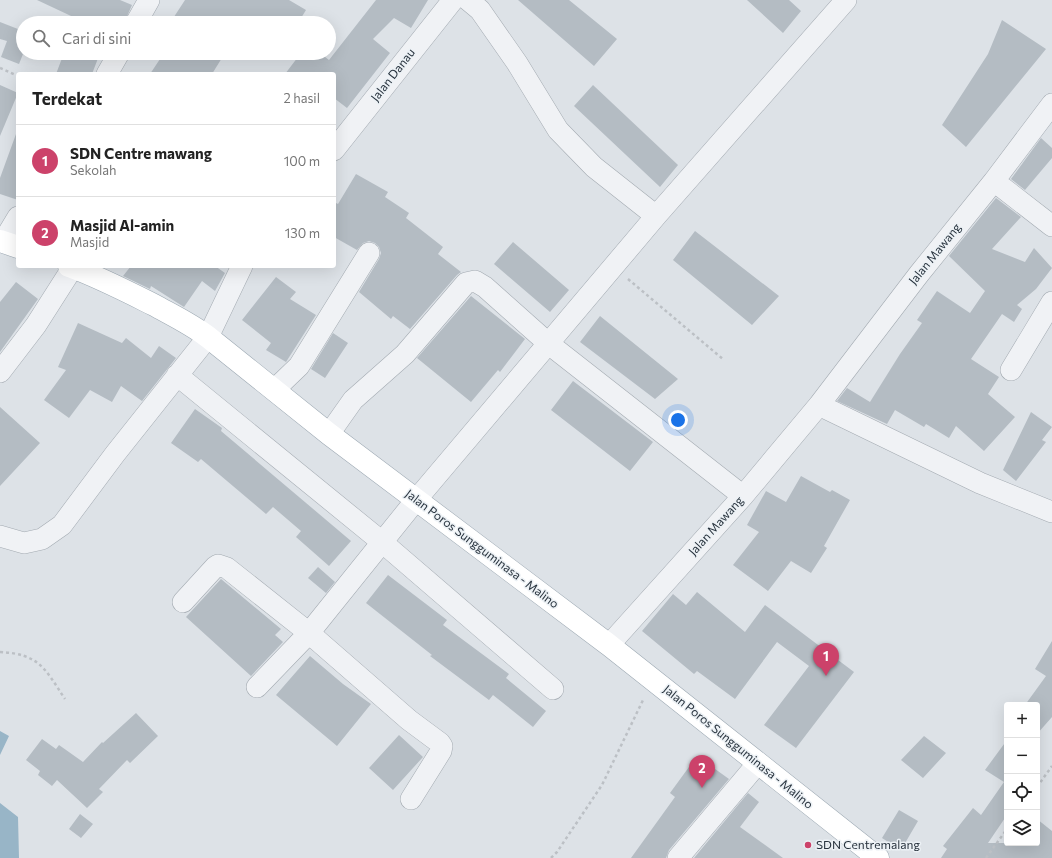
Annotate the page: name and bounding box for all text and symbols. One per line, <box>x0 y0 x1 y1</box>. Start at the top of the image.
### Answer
search box <box>16 16 336 60</box>
icon: search <box>30 27 52 49</box>
text: Cari di sini <box>62 29 131 47</box>
street label: Jalan Danau <box>367 45 418 104</box>
text: Terdekat <box>32 88 102 109</box>
text: 2 hasil <box>283 90 320 106</box>
text: SDN Centre mawang <box>70 144 212 162</box>
text: 1 <box>42 153 48 169</box>
text: 100 m <box>284 153 320 169</box>
text: Sekolah <box>70 162 117 178</box>
text: Masjid Al-amin <box>70 216 174 234</box>
street label: Jalan Mawang <box>905 219 964 288</box>
text: 2 <box>41 225 49 241</box>
text: 130 m <box>285 225 320 241</box>
text: Masjid <box>70 234 109 250</box>
your location <box>668 410 688 430</box>
street label: Jalan Poros Sungguminasa - Malino <box>403 486 562 611</box>
street label: Jalan Mawang <box>685 492 747 559</box>
pin: 1 <box>813 643 839 676</box>
street label: Jalan Poros Sungguminasa - Malino <box>660 681 816 812</box>
map controls <box>1004 702 1040 846</box>
button: + <box>1004 702 1040 738</box>
button: − <box>1004 738 1040 774</box>
pin: 2 <box>689 755 715 788</box>
button: locate <box>1004 774 1040 810</box>
button: layers <box>1004 810 1040 846</box>
place label: SDN Centremalang <box>816 837 920 851</box>
marker: SDN Centremalang <box>803 840 813 850</box>

